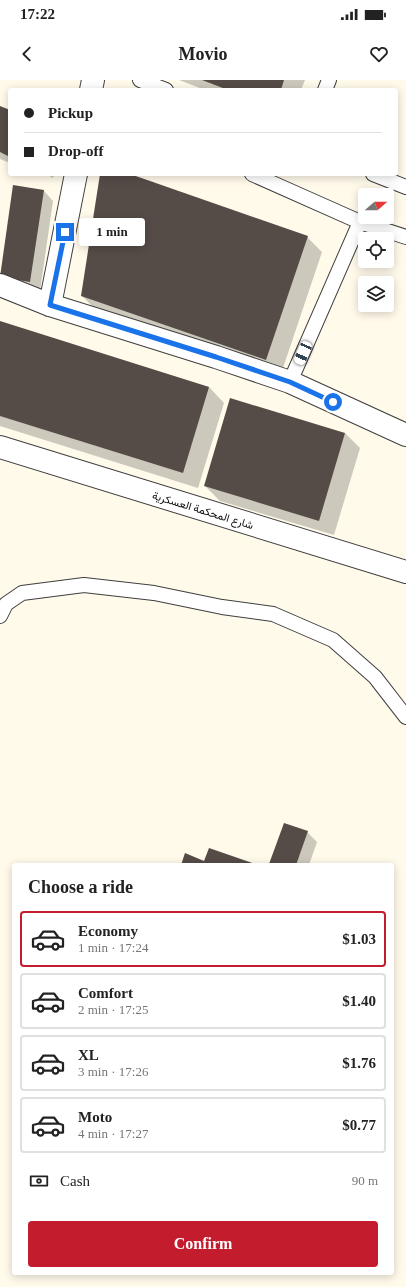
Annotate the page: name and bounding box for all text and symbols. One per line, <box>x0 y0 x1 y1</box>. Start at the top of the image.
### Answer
text: 17:22 <box>20 6 55 22</box>
icon: back <box>16 43 38 65</box>
icon: heart <box>368 43 390 65</box>
text: Movio <box>179 44 228 64</box>
text: Pickup <box>48 105 93 121</box>
text: Drop-off <box>48 143 104 159</box>
north arrow <box>358 188 394 224</box>
map controls <box>358 188 394 312</box>
callout: 1 min <box>79 218 145 246</box>
route end <box>56 223 74 241</box>
text: 1 min <box>96 224 128 239</box>
button: locate <box>358 232 394 268</box>
button: layers <box>358 276 394 312</box>
car <box>293 340 313 366</box>
route start <box>324 393 342 411</box>
street label: شارع المحكمة العسكرية <box>150 489 255 533</box>
text: Choose a ride <box>28 877 133 897</box>
icon: car <box>30 921 66 957</box>
text: Economy <box>78 923 138 939</box>
text: $1.03 <box>342 931 376 947</box>
text: 1 min · 17:24 <box>78 940 148 955</box>
icon: car <box>30 983 66 1019</box>
text: Comfort <box>78 985 133 1001</box>
text: $1.40 <box>342 993 376 1009</box>
text: 2 min · 17:25 <box>78 1002 148 1017</box>
icon: car <box>30 1045 66 1081</box>
text: XL <box>78 1047 99 1063</box>
text: $1.76 <box>342 1055 376 1071</box>
text: 3 min · 17:26 <box>78 1064 148 1079</box>
icon: car <box>30 1107 66 1143</box>
text: Moto <box>78 1109 112 1125</box>
text: $0.77 <box>342 1117 376 1133</box>
text: 4 min · 17:27 <box>78 1126 148 1141</box>
icon: cash <box>28 1170 50 1192</box>
text: Cash <box>60 1173 90 1189</box>
text: 90 m <box>352 1173 378 1188</box>
button: Confirm <box>28 1221 378 1267</box>

